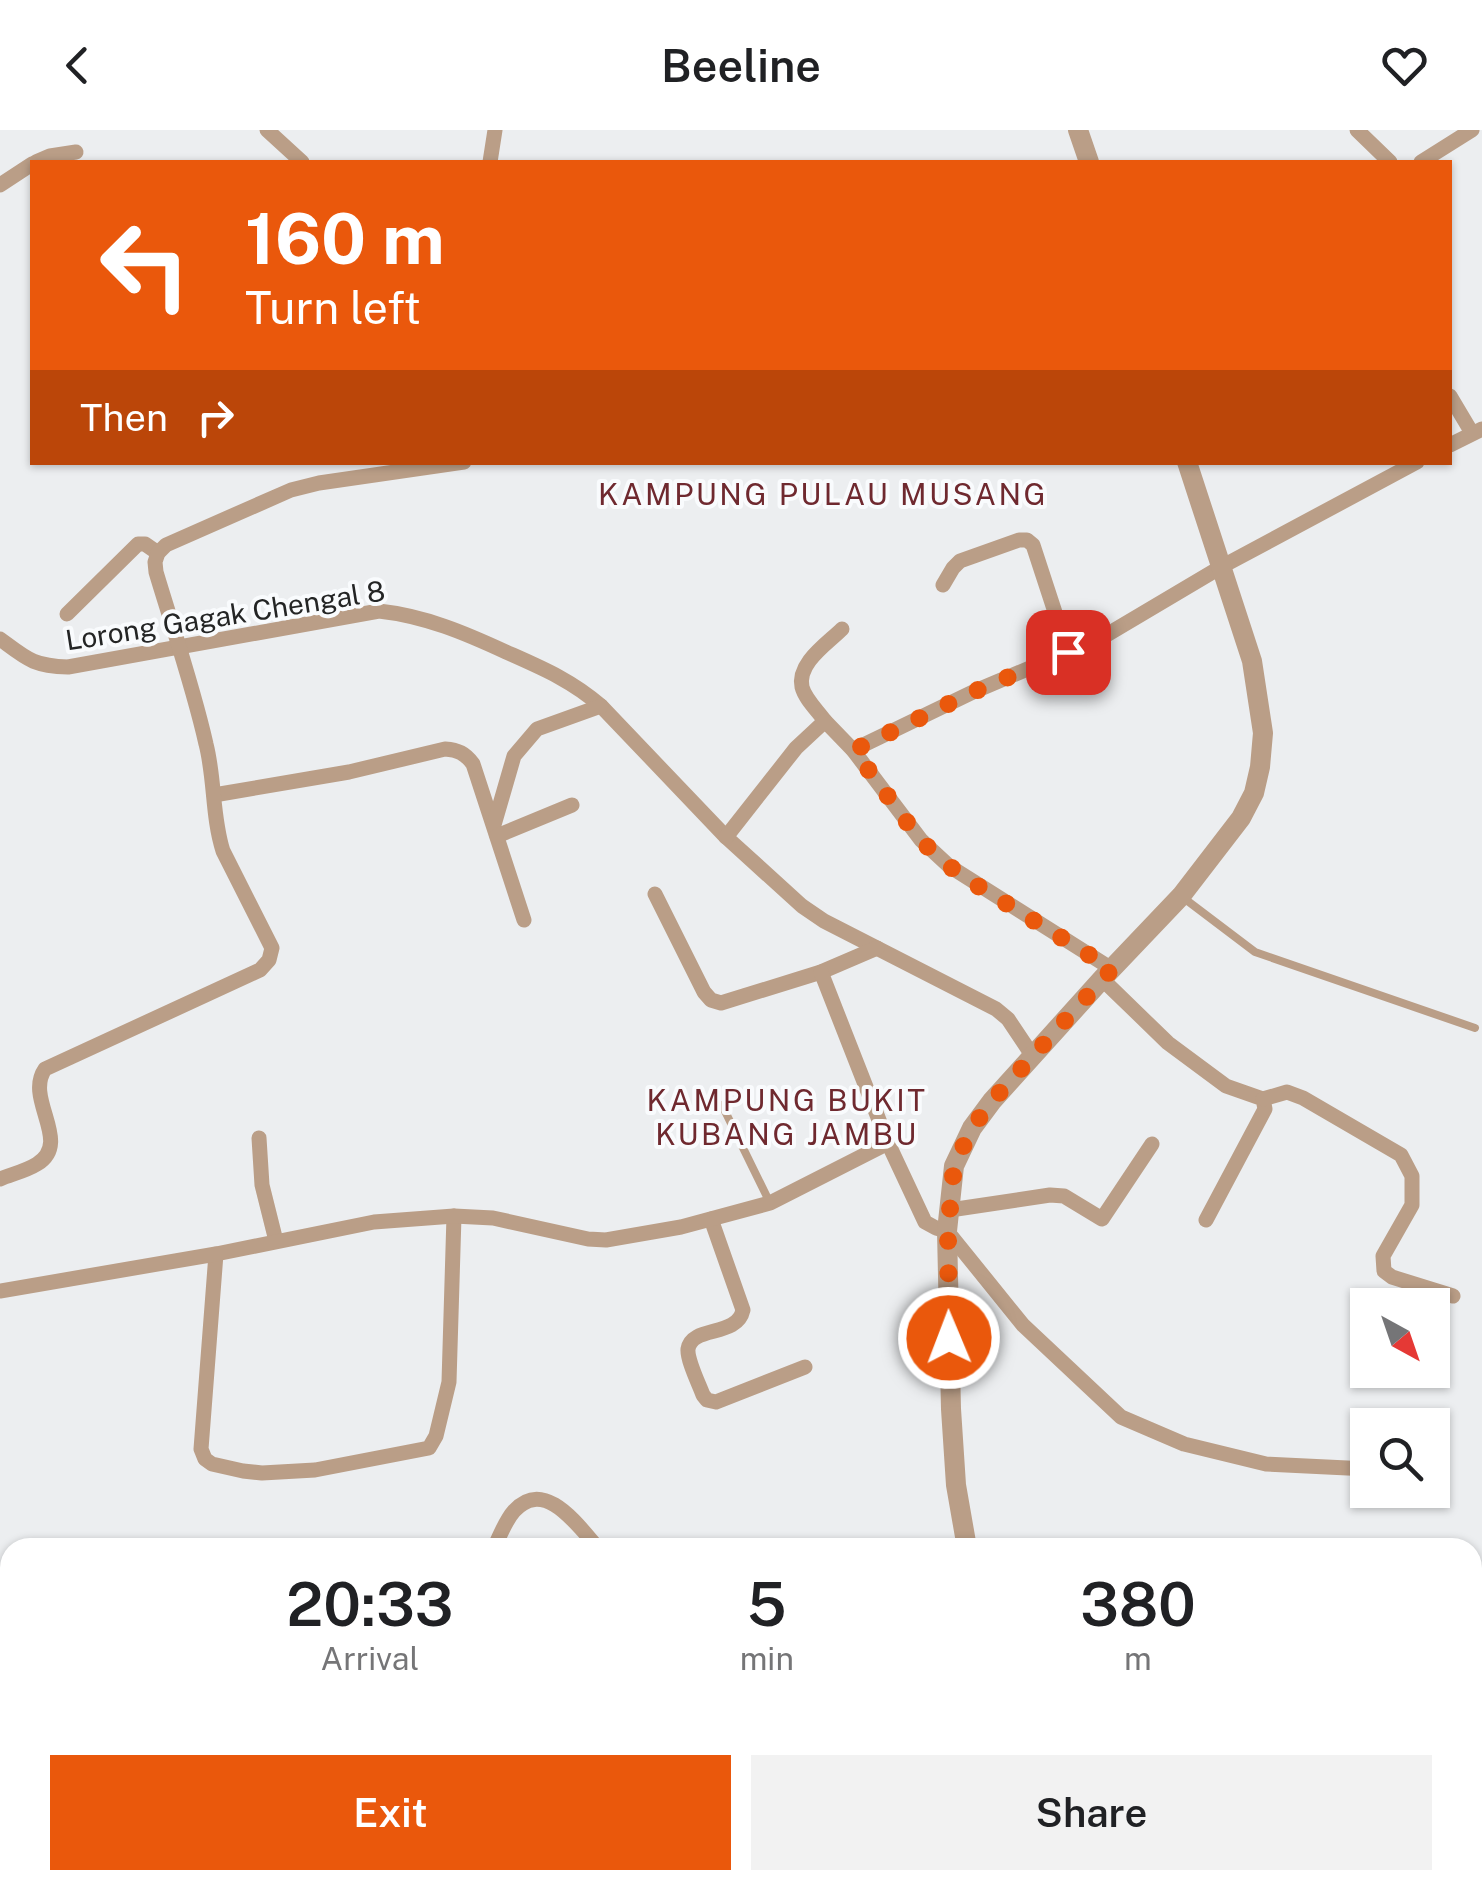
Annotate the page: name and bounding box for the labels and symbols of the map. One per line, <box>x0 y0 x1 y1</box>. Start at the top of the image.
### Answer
district label: KAMPUNG PULAU MUSANG <box>598 476 1048 512</box>
street label: Lorong Gagak Chengal 8 <box>63 573 387 657</box>
pin <box>1026 610 1111 695</box>
district label: KAMPUNG BUKIT KUBANG JAMBU <box>646 1082 928 1152</box>
position arrow <box>897 1286 1001 1390</box>
north arrow <box>1350 1288 1450 1388</box>

